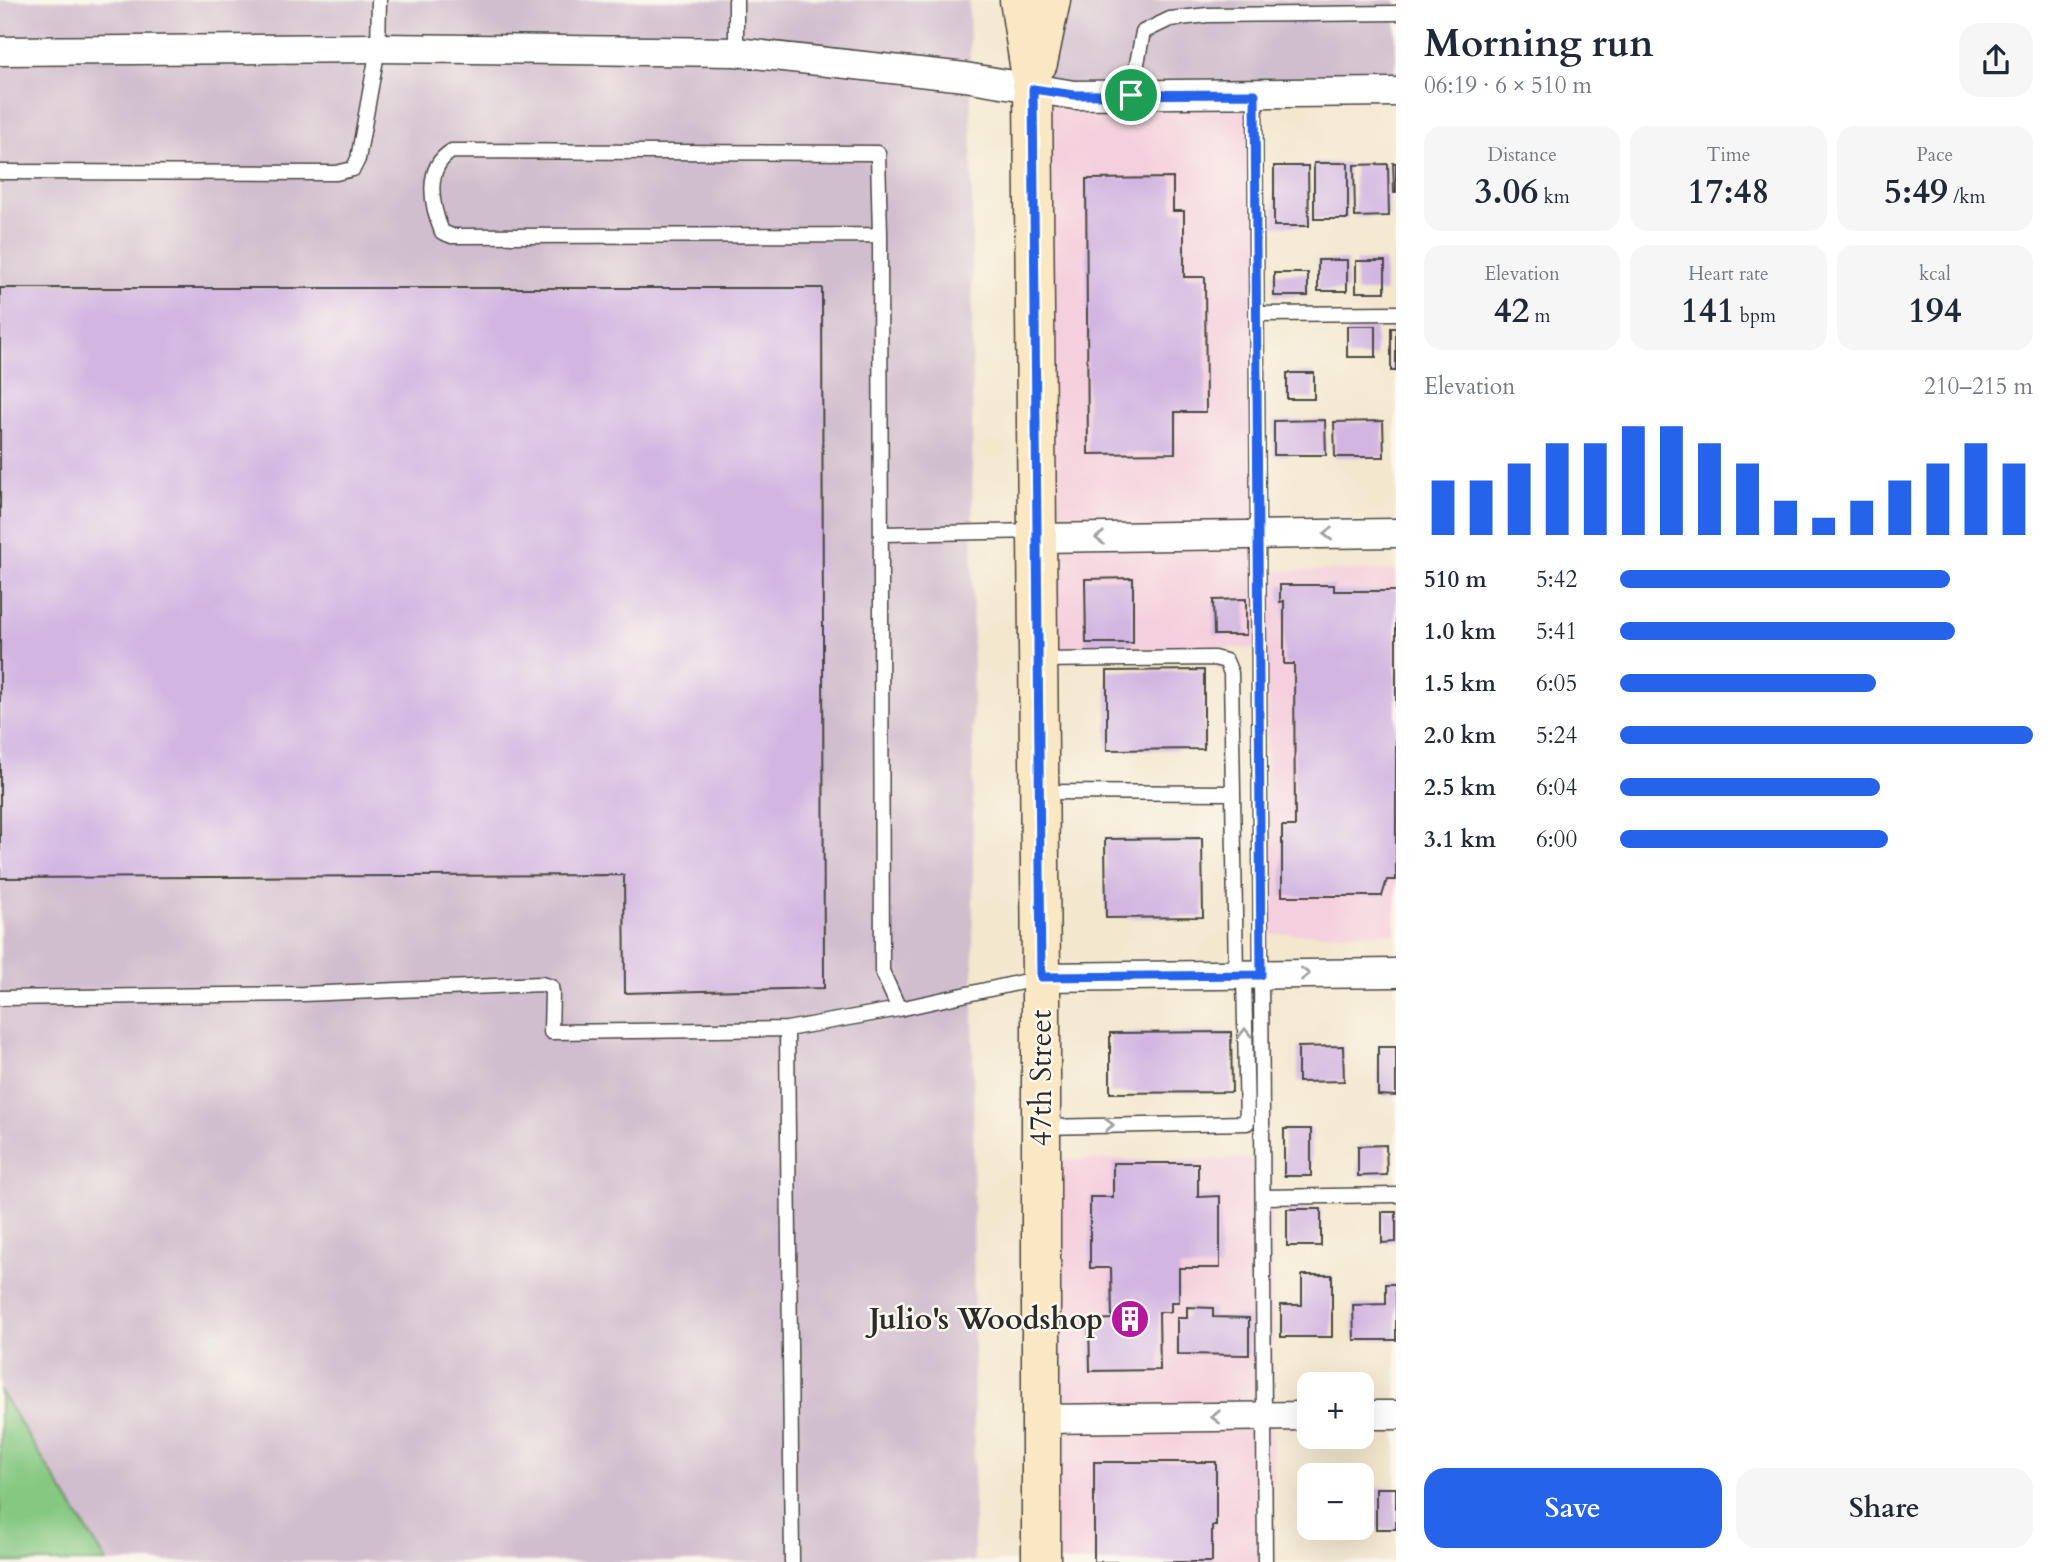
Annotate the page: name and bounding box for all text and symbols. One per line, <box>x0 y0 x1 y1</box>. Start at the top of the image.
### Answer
text: Morning run <box>1424 18 1654 70</box>
button: share <box>1959 23 2033 97</box>
pin <box>1101 65 1161 125</box>
text: 06:19 · 6 × 510 m <box>1424 70 1592 101</box>
icon: arrive <box>1112 76 1150 114</box>
text: Distance <box>1487 142 1557 168</box>
text: Time <box>1707 142 1750 168</box>
text: Pace <box>1916 142 1953 168</box>
text: 3.06 <box>1475 168 1538 216</box>
text: 17:48 <box>1688 168 1769 216</box>
text: 5:49 <box>1884 168 1948 216</box>
text: km <box>1538 184 1570 210</box>
text: /km <box>1948 184 1986 210</box>
text: Elevation <box>1484 261 1560 287</box>
text: Heart rate <box>1688 261 1769 287</box>
text: kcal <box>1919 261 1951 287</box>
text: 42 <box>1494 287 1530 335</box>
text: 141 <box>1681 287 1735 335</box>
text: 194 <box>1908 287 1962 335</box>
text: m <box>1530 303 1551 329</box>
text: bpm <box>1735 303 1776 329</box>
text: Elevation <box>1424 371 1515 402</box>
text: 210–215 m <box>1924 371 2033 402</box>
one-way arrow <box>1322 527 1333 542</box>
one-way arrow <box>1095 530 1106 545</box>
text: 510 m <box>1424 564 1487 595</box>
text: 5:42 <box>1536 564 1577 595</box>
text: 1.0 km <box>1424 616 1496 647</box>
text: 5:41 <box>1536 616 1577 647</box>
text: 1.5 km <box>1424 668 1496 699</box>
text: 6:05 <box>1536 668 1577 699</box>
text: 2.0 km <box>1424 720 1496 751</box>
text: 5:24 <box>1536 720 1577 751</box>
text: 2.5 km <box>1424 772 1496 803</box>
text: 6:04 <box>1536 772 1577 803</box>
text: 3.1 km <box>1424 824 1496 855</box>
text: 6:00 <box>1536 824 1577 855</box>
one-way arrow <box>1300 966 1311 982</box>
street label: 47th Street <box>1021 1009 1062 1146</box>
one-way arrow <box>1237 1027 1253 1038</box>
one-way arrow <box>1103 1118 1114 1133</box>
building icon: Julio's Woodshop <box>1109 1298 1151 1340</box>
place label: Julio's Woodshop <box>865 1299 1103 1340</box>
map controls <box>1297 1372 1374 1540</box>
button: + <box>1297 1372 1374 1449</box>
one-way arrow <box>1211 1409 1221 1425</box>
button: − <box>1297 1463 1374 1540</box>
button: Save <box>1424 1468 1722 1548</box>
button: Share <box>1736 1468 2033 1548</box>

